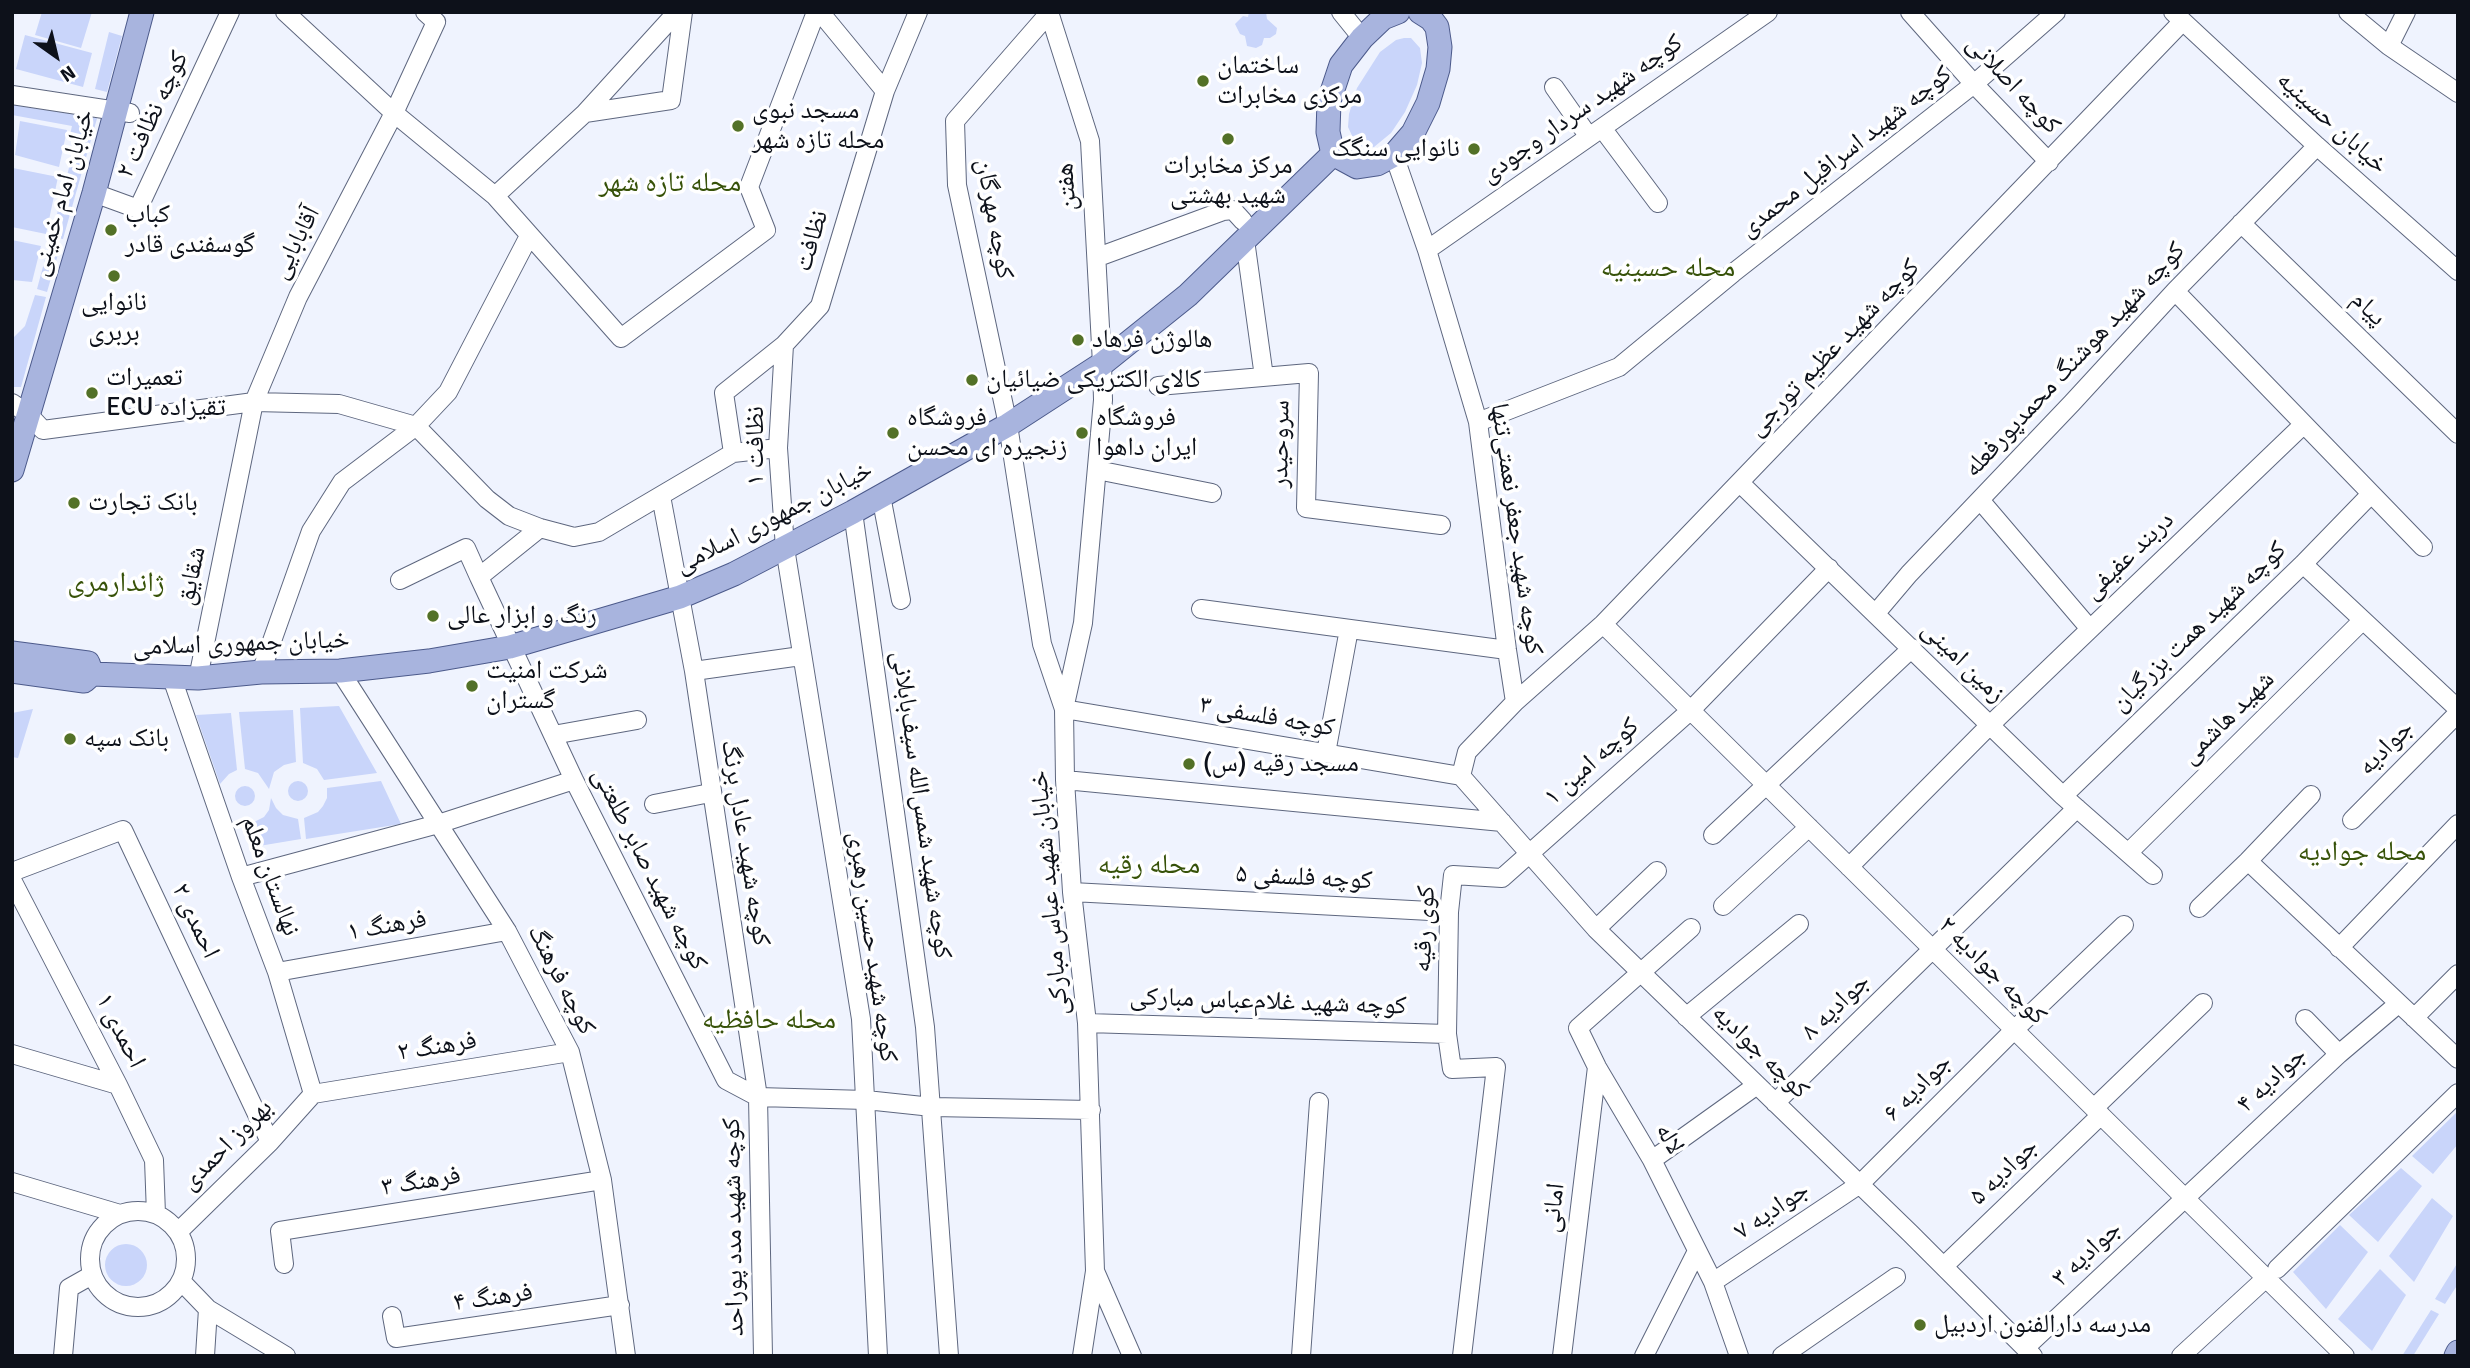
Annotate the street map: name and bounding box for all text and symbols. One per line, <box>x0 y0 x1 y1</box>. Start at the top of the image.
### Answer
north arrow <box>21 21 91 91</box>
street label: کوچه شهید سردار وجودی <box>1475 28 1689 190</box>
street label: کوچه اصلانی <box>1959 29 2067 141</box>
street label: کوچه نظافت ۲ <box>110 47 196 183</box>
place label: ساختمان مرکزی مخابرات <box>1217 50 1362 112</box>
street label: کوچه شهید اسرافیل محمدی <box>1734 59 1958 245</box>
text: N <box>56 60 80 87</box>
street label: خیابان حسینیه <box>2270 65 2394 181</box>
marker: ساختمان مرکزی مخابرات <box>1195 73 1211 89</box>
place label: مسجد نبوی محله تازه شهر <box>752 95 884 156</box>
street label: خیابان امام خمینی <box>24 106 102 280</box>
marker: مسجد نبوی محله تازه شهر <box>730 118 746 134</box>
marker: مرکز مخابرات شهید بهشتی <box>1220 131 1236 147</box>
place label: نانوایی سنگک <box>1331 133 1460 165</box>
marker: نانوایی سنگک <box>1466 141 1482 157</box>
place label: مرکز مخابرات شهید بهشتی <box>1163 150 1293 212</box>
street label: کوچه مهرگان <box>968 156 1020 282</box>
street label: هفتن <box>1050 162 1084 212</box>
district label: محله تازه شهر <box>599 167 741 201</box>
place label: کباب گوسفندی قادر <box>125 199 255 260</box>
street label: آقابابایی <box>264 201 328 285</box>
street label: نظافت <box>788 207 836 275</box>
marker: کباب گوسفندی قادر <box>103 222 119 238</box>
street label: کوچه شهید هوشنگ محمدپورفعله <box>1958 236 2192 484</box>
district label: محله حسینیه <box>1601 252 1735 286</box>
street label: کوچه شهید عظیم تورجی <box>1741 253 1927 443</box>
marker: نانوایی بربری <box>106 268 122 284</box>
street label: پیام <box>2344 285 2392 333</box>
place label: نانوایی بربری <box>81 287 147 348</box>
place label: هالوژن فرهاد <box>1092 324 1212 356</box>
marker: هالوژن فرهاد <box>1070 332 1086 348</box>
place label: تعمیرات ECU تقیزاده <box>106 362 226 424</box>
place label: کالای الکتریکی ضیائیان <box>986 364 1201 396</box>
marker: کالای الکتریکی ضیائیان <box>964 372 980 388</box>
marker: تعمیرات ECU تقیزاده <box>84 385 100 401</box>
street label: سروحیدر <box>1265 400 1297 488</box>
street label: کوچه شهید جعفر نعمتی‌تنها <box>1483 401 1549 657</box>
place label: فروشگاه زنجیره ای محسن <box>907 402 1067 464</box>
place label: فروشگاه ایران داهوا <box>1096 402 1197 464</box>
street label: نظافت ۱ <box>740 406 772 486</box>
marker: فروشگاه زنجیره ای محسن <box>885 425 901 441</box>
marker: فروشگاه ایران داهوا <box>1074 425 1090 441</box>
street label: خیابان جمهوری اسلامی <box>670 455 878 581</box>
place label: بانک تجارت <box>88 487 198 519</box>
marker: بانک تجارت <box>66 495 82 511</box>
street label: دربند عفیفی <box>2077 505 2181 607</box>
street label: کوچه شهید همت بزرگیان <box>2105 535 2293 719</box>
street label: شقایق <box>171 544 213 608</box>
district label: ژاندارمری <box>67 567 165 601</box>
place label: رنگ و ابزار عالی <box>447 600 597 632</box>
marker: رنگ و ابزار عالی <box>425 608 441 624</box>
street label: زمین امینی <box>1914 614 2012 710</box>
street label: خیابان جمهوری اسلامی <box>132 625 350 663</box>
street label: کوچه شهید شمس‌الله سیف‌بابلانی <box>884 649 958 961</box>
place label: شرکت امنیت گستران <box>486 655 608 716</box>
street label: شهید هاشمی <box>2175 665 2281 771</box>
marker: شرکت امنیت گستران <box>464 678 480 694</box>
street label: کوچه فلسفی ۳ <box>1197 690 1337 744</box>
street label: کوچه امین ۱ <box>1538 711 1646 813</box>
street label: جوادیه <box>2352 714 2420 782</box>
place label: بانک سپه <box>84 723 169 755</box>
marker: بانک سپه <box>62 731 78 747</box>
street label: کوچه شهید عادل برنگ <box>713 738 777 948</box>
place label: مسجد رقیه (س) <box>1203 748 1359 780</box>
marker: مسجد رقیه (س) <box>1181 756 1197 772</box>
street label: کوچه شهید صابر طلعتی <box>584 762 714 976</box>
street label: خیابان شهید عباس مبارکی <box>1024 769 1076 1017</box>
street label: نهالستان معلم <box>234 811 306 941</box>
street label: کوچه شهید حسین رهبری <box>840 830 904 1064</box>
district label: محله جوادیه <box>2298 836 2426 870</box>
district label: محله رقیه <box>1098 849 1200 883</box>
street label: کوچه فلسفی ۵ <box>1235 859 1373 897</box>
street label: احمدی ۲ <box>164 878 226 964</box>
street label: کوی رقیه <box>1407 885 1443 973</box>
street label: فرهنگ ۱ <box>345 904 429 948</box>
street label: کوچه جوادیه ۲ <box>1931 910 2053 1032</box>
street label: کوچه فرهنگ <box>520 920 602 1040</box>
street label: جوادیه ۸ <box>1795 967 1877 1047</box>
street label: کوچه شهید غلام‌عباس مبارکی <box>1129 982 1407 1022</box>
street label: احمدی ۱ <box>88 989 152 1073</box>
street label: کوچه جوادیه <box>1705 998 1815 1106</box>
district label: محله حافظیه <box>702 1004 836 1038</box>
street label: فرهنگ ۲ <box>395 1025 479 1069</box>
street label: جوادیه ۴ <box>2231 1040 2313 1120</box>
street label: جوادیه ۶ <box>1877 1047 1959 1129</box>
street label: بهروز احمدی <box>174 1092 280 1198</box>
street label: کوچه شهید مدد پوراحد <box>716 1118 752 1336</box>
street label: لاله <box>1648 1118 1690 1160</box>
street label: جوادیه ۵ <box>1963 1132 2045 1212</box>
street label: فرهنگ ۳ <box>379 1160 463 1204</box>
street label: جوادیه ۷ <box>1729 1175 1815 1247</box>
street label: امانی <box>1535 1181 1573 1235</box>
street label: جوادیه ۳ <box>2046 1214 2128 1294</box>
street label: فرهنگ ۴ <box>451 1277 535 1319</box>
place label: مدرسه دارالفنون اردبیل <box>1934 1309 2151 1341</box>
marker: مدرسه دارالفنون اردبیل <box>1912 1317 1928 1333</box>

